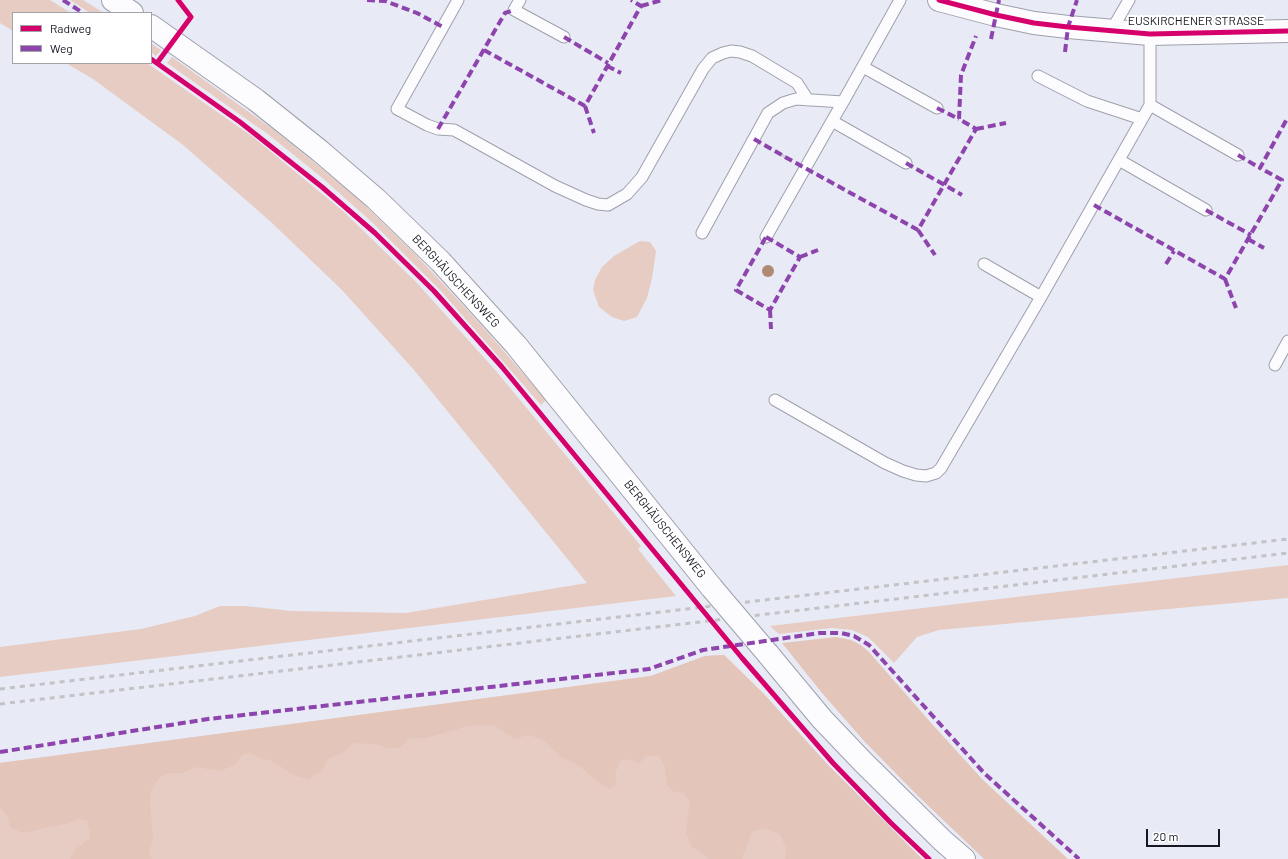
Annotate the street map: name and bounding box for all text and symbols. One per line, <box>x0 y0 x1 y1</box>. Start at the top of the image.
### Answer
legend <box>12 12 152 64</box>
street label: EUSKIRCHENER STRASSE <box>1128 14 1264 28</box>
text: Radweg <box>50 21 91 35</box>
text: Weg <box>50 41 73 55</box>
street label: BERGHÄUSCHENSWEG <box>409 232 503 330</box>
street label: BERGHÄUSCHENSWEG <box>621 477 709 581</box>
scale bar <box>1148 821 1222 847</box>
text: 20 m <box>1153 829 1179 843</box>

